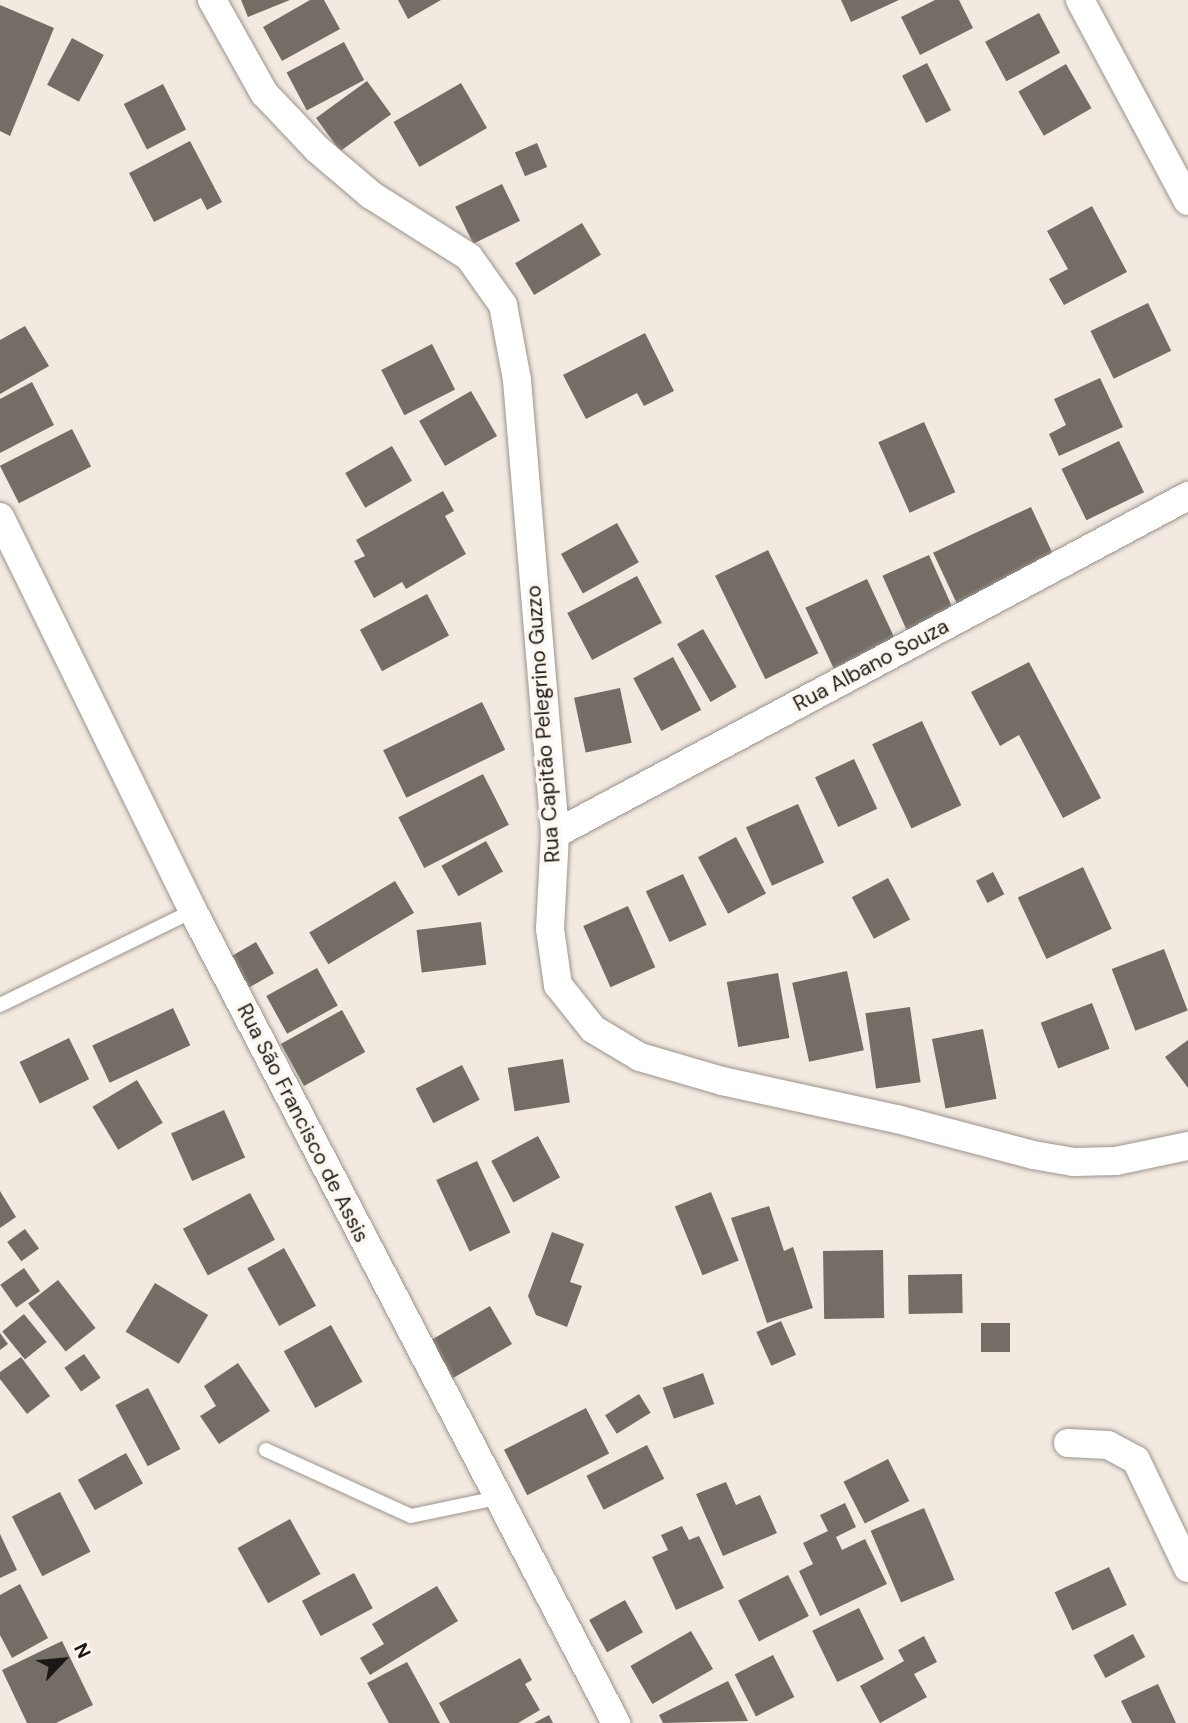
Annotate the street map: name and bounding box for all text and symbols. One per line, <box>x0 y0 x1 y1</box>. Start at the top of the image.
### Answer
street label: Rua Capitão Pelegrino Guzzo <box>521 584 565 864</box>
street label: Rua Albano Souza <box>789 613 953 717</box>
street label: Rua São Francisco de Assis <box>232 999 374 1247</box>
north arrow <box>28 1625 98 1695</box>
text: N <box>68 1639 97 1662</box>

